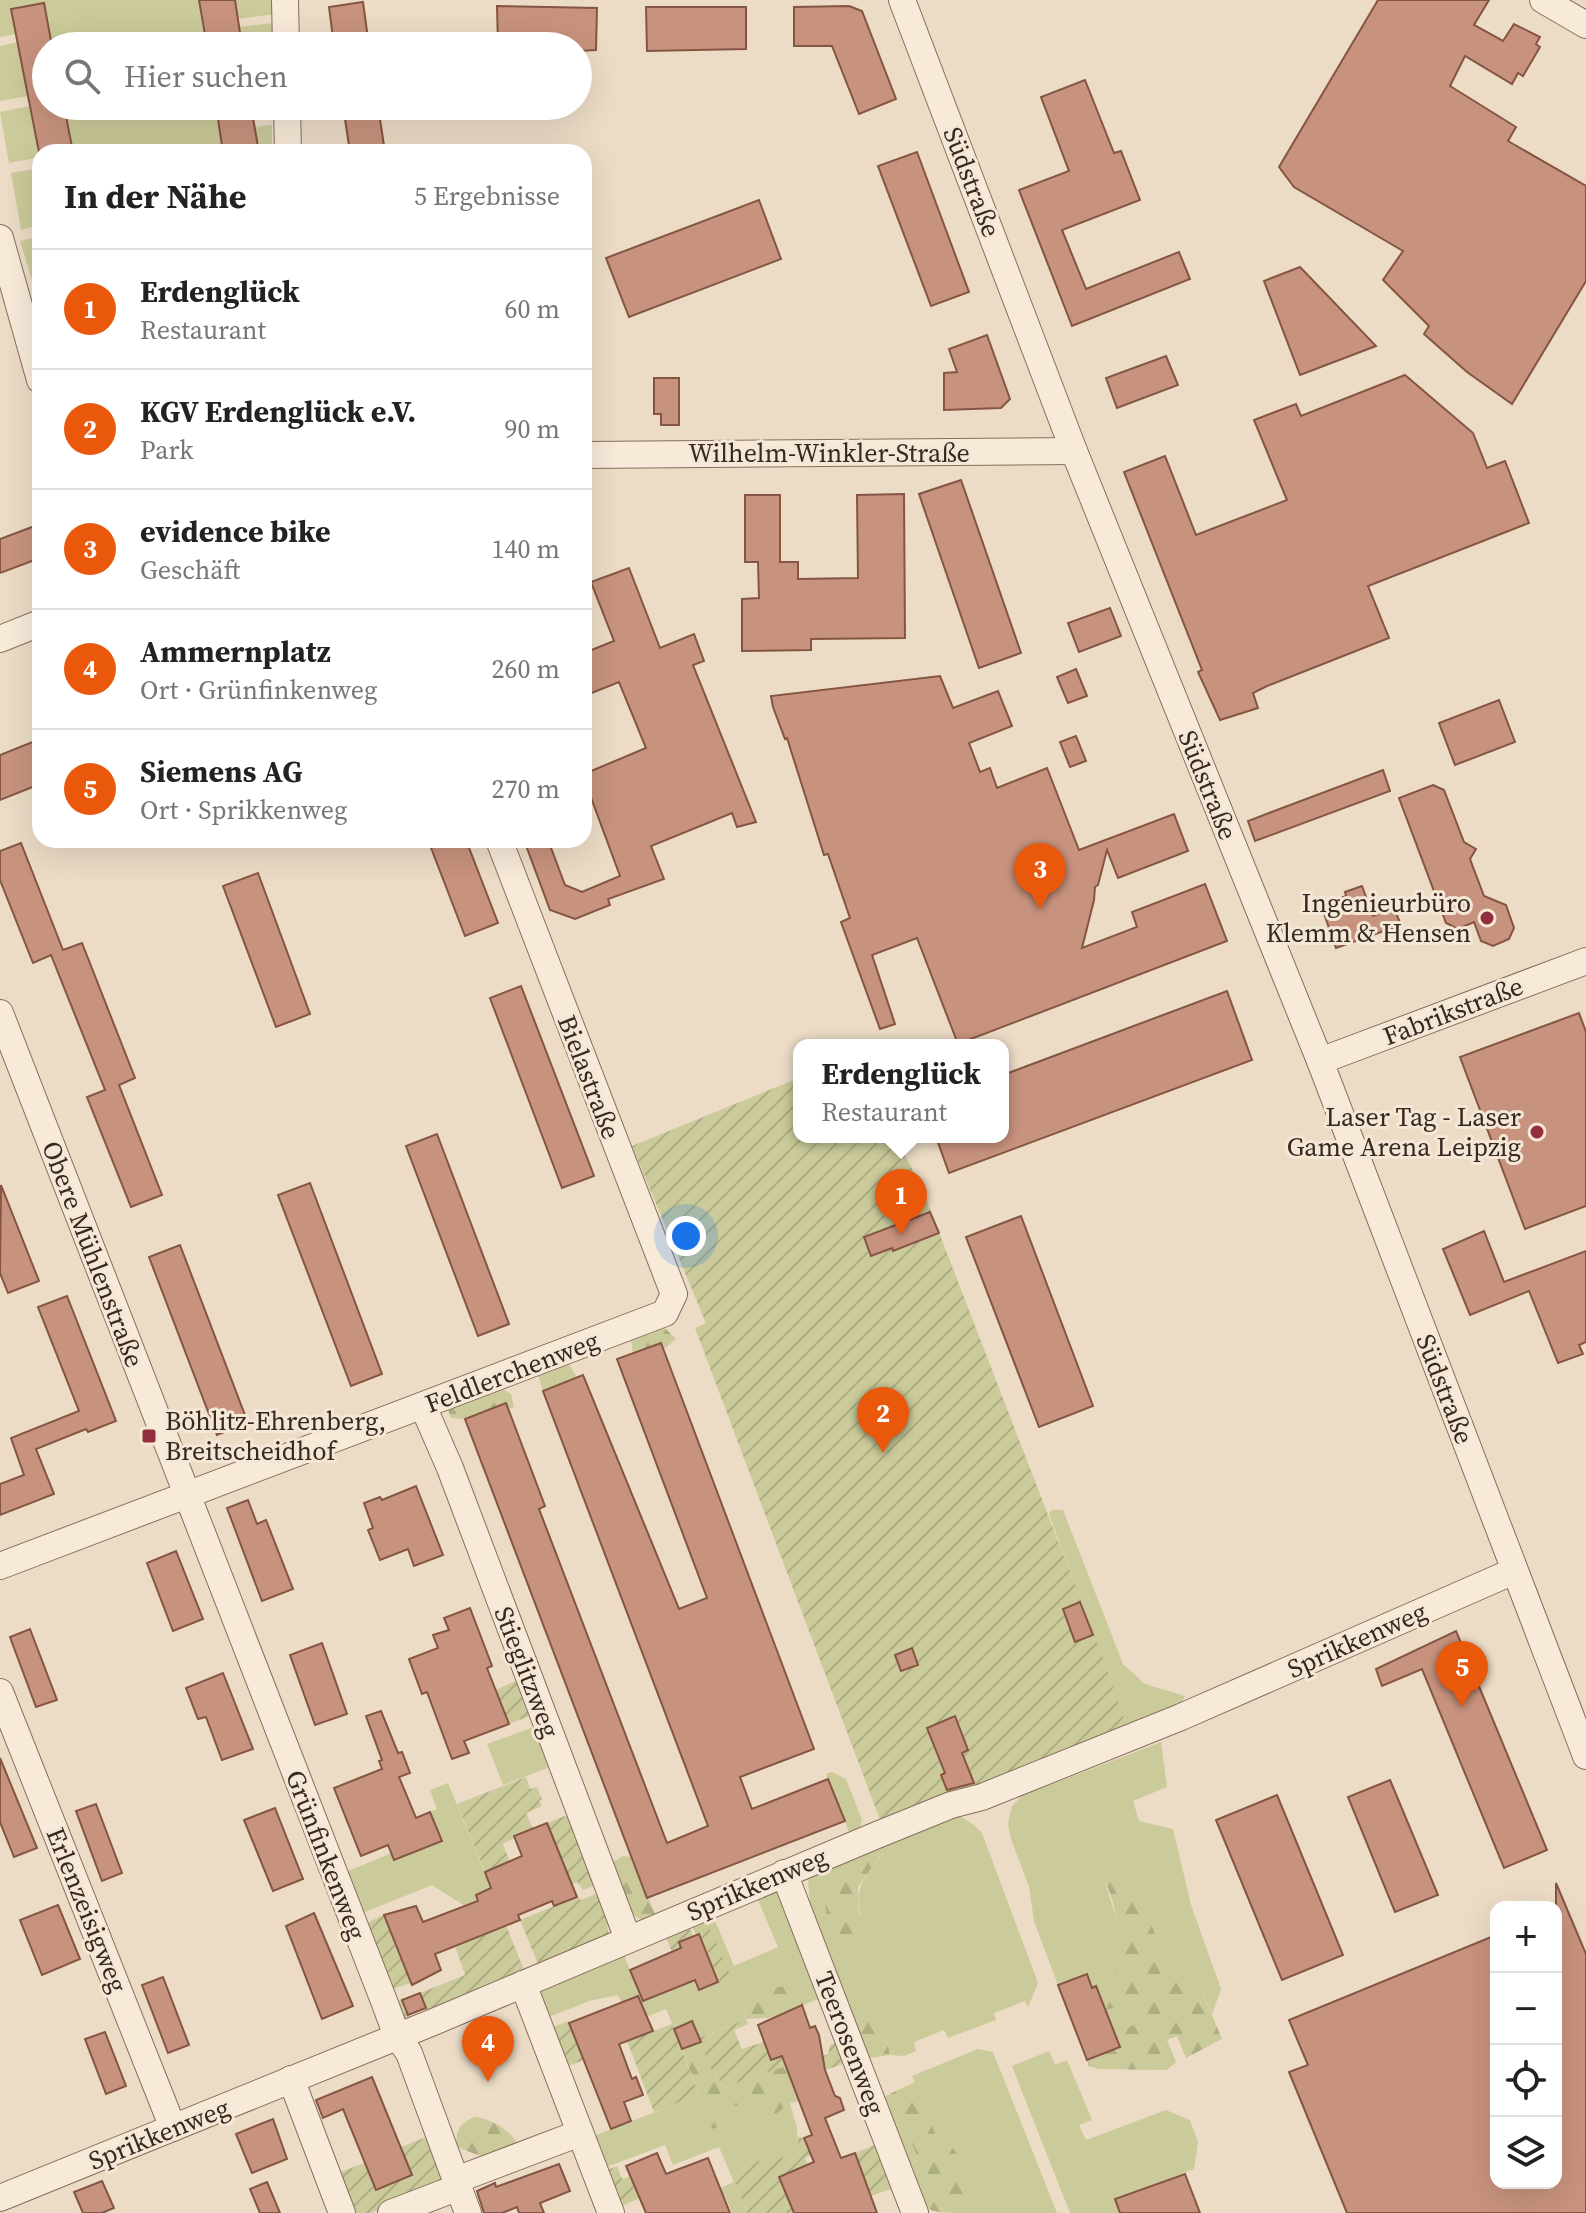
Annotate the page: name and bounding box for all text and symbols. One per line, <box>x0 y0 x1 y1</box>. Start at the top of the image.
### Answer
search box <box>32 32 592 120</box>
icon: search <box>60 54 104 98</box>
text: Hier suchen <box>124 56 288 97</box>
street label: Südstraße <box>935 122 1009 242</box>
text: In der Nähe <box>64 173 247 219</box>
text: 5 Ergebnisse <box>414 178 560 214</box>
text: Erdenglück <box>140 271 300 312</box>
text: 1 <box>83 291 97 327</box>
text: 60 m <box>505 291 560 327</box>
text: Restaurant <box>140 312 266 348</box>
text: KGV Erdenglück e.V. <box>140 391 416 432</box>
text: 2 <box>83 411 97 447</box>
text: 90 m <box>505 411 560 447</box>
text: Park <box>140 432 193 468</box>
street label: Wilhelm-Winkler-Straße <box>688 435 970 471</box>
text: evidence bike <box>140 511 331 552</box>
text: 3 <box>83 531 97 567</box>
text: 140 m <box>492 531 560 567</box>
text: Geschäft <box>140 552 240 588</box>
text: Ammernplatz <box>140 631 331 672</box>
text: 4 <box>83 651 97 687</box>
text: 260 m <box>492 651 560 687</box>
text: Ort · Grünfinkenweg <box>140 672 377 708</box>
street label: Südstraße <box>1170 725 1246 845</box>
text: Siemens AG <box>140 751 302 792</box>
text: 5 <box>83 771 97 807</box>
text: 270 m <box>492 771 560 807</box>
text: Ort · Sprikkenweg <box>140 792 347 828</box>
pin: 3 <box>1014 843 1066 909</box>
place label: Ingenieurbüro Klemm & Hensen <box>1266 885 1471 951</box>
marker: Ingenieurbüro Klemm & Hensen <box>1478 909 1496 927</box>
street label: Fabrikstraße <box>1378 968 1528 1054</box>
street label: Bielastraße <box>549 1010 629 1144</box>
popup <box>793 1039 1009 1143</box>
text: Erdenglück <box>821 1053 981 1094</box>
text: Restaurant <box>821 1094 947 1130</box>
place label: Laser Tag - Laser Game Arena Leipzig <box>1287 1099 1521 1165</box>
marker: Laser Tag - Laser Game Arena Leipzig <box>1528 1123 1546 1141</box>
street label: Obere Mühlenstraße <box>33 1136 153 1372</box>
pin: 1 <box>875 1169 927 1235</box>
your location <box>666 1216 706 1256</box>
street label: Feldlerchenweg <box>420 1322 604 1422</box>
street label: Südstraße <box>1408 1329 1482 1449</box>
pin: 2 <box>857 1387 909 1453</box>
place label: Böhlitz-Ehrenberg, Breitscheidhof <box>165 1403 386 1469</box>
marker: Böhlitz-Ehrenberg, Breitscheidhof <box>140 1427 158 1445</box>
street label: Sprikkenweg <box>1282 1593 1432 1687</box>
street label: Stieglitzweg <box>486 1601 568 1743</box>
pin: 5 <box>1436 1641 1488 1707</box>
street label: Grünfinkenweg <box>277 1765 375 1945</box>
street label: Erlenzeisigweg <box>38 1822 136 1998</box>
street label: Sprikkenweg <box>681 1838 833 1930</box>
map controls <box>1490 1901 1562 2189</box>
button: + <box>1490 1901 1562 1973</box>
street label: Teerosenweg <box>806 1966 894 2120</box>
button: − <box>1490 1973 1562 2045</box>
pin: 4 <box>462 2016 514 2082</box>
button: locate <box>1490 2045 1562 2117</box>
street label: Sprikkenweg <box>83 2089 235 2179</box>
button: layers <box>1490 2117 1562 2189</box>

